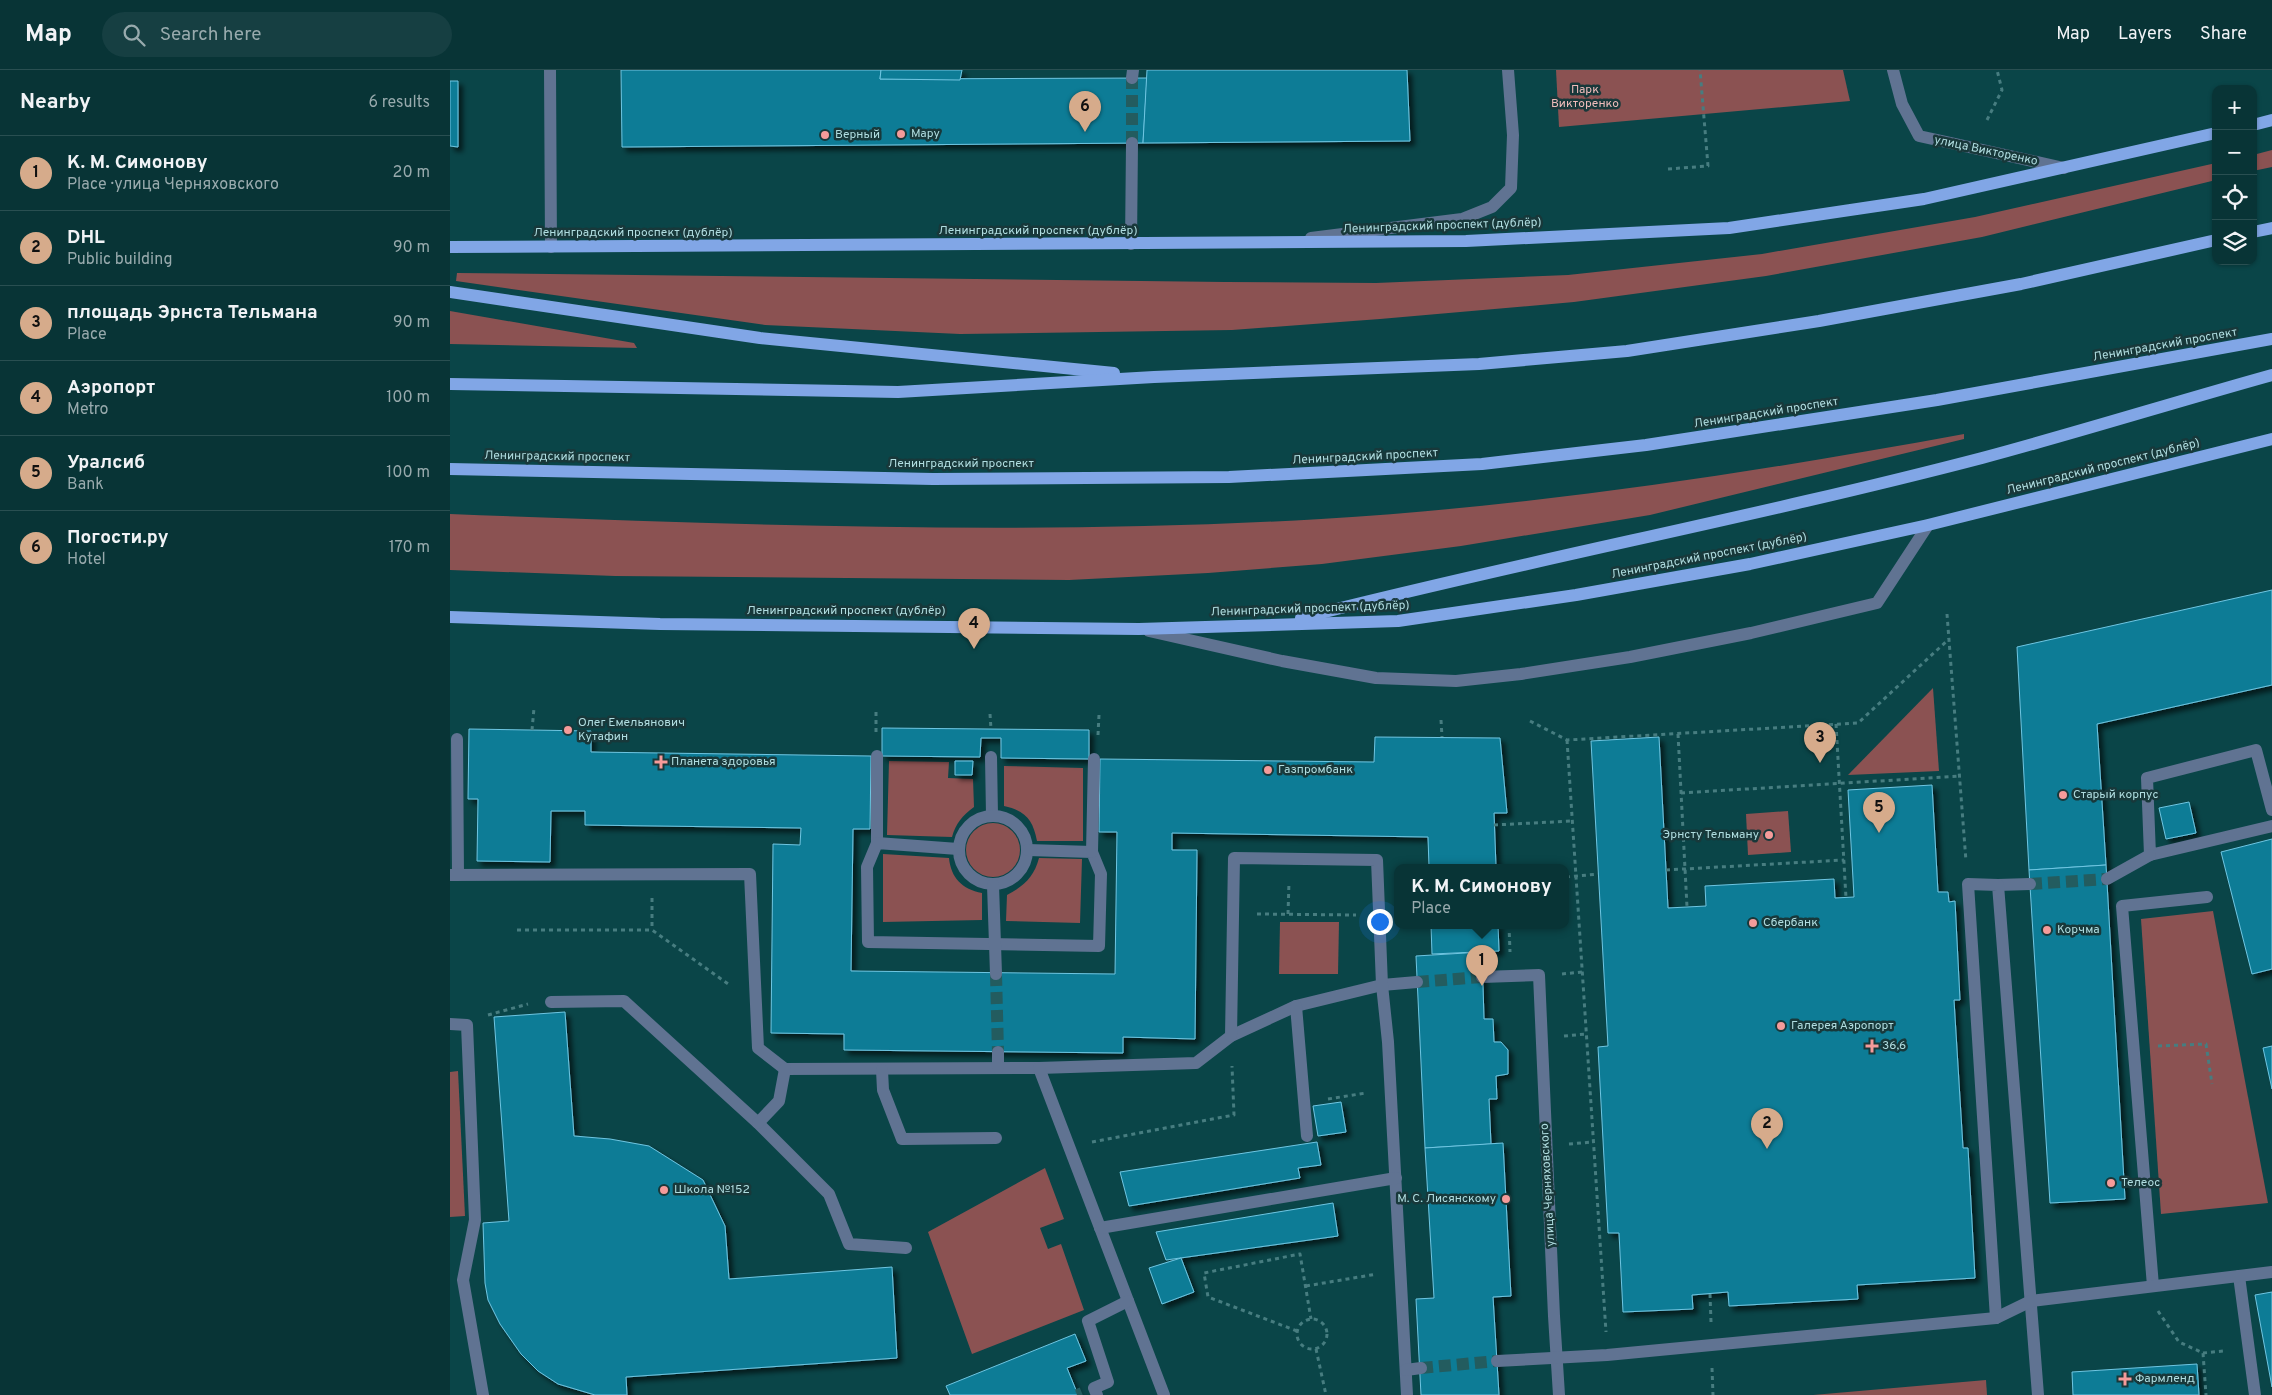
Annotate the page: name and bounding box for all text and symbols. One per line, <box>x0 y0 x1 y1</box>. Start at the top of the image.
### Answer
search box <box>102 12 452 57</box>
text: Map <box>25 20 72 50</box>
icon: search <box>120 21 148 49</box>
text: Search here <box>160 23 261 47</box>
text: Map <box>2056 23 2090 46</box>
text: Layers <box>2118 23 2172 46</box>
text: Share <box>2200 23 2247 46</box>
park label: Парк Викторенко <box>1551 82 1619 112</box>
map controls <box>2212 85 2257 265</box>
button: + <box>2212 85 2257 130</box>
text: Nearby <box>20 89 91 116</box>
pin: 6 <box>1069 91 1101 132</box>
text: 6 results <box>368 93 430 113</box>
place label: Мару <box>911 126 940 142</box>
place label: Верный <box>835 127 880 143</box>
marker: Мару <box>895 128 907 140</box>
marker: Верный <box>819 129 831 141</box>
button: − <box>2212 130 2257 175</box>
street label: улица Викторенко <box>1933 132 2039 170</box>
text: К. М. Симонову <box>67 151 208 175</box>
text: 1 <box>33 163 39 183</box>
text: 20 m <box>393 163 430 183</box>
text: Place · улица Черняховского <box>67 175 279 195</box>
button: locate <box>2212 175 2257 220</box>
street label: Ленинградский проспект (дублёр) <box>1342 215 1542 237</box>
button: layers <box>2212 220 2257 265</box>
street label: Ленинградский проспект (дублёр) <box>938 223 1138 239</box>
street label: Ленинградский проспект (дублёр) <box>533 225 733 241</box>
text: DHL <box>67 226 105 250</box>
text: 2 <box>31 238 41 258</box>
text: 90 m <box>393 238 430 258</box>
text: Public building <box>67 250 172 270</box>
text: площадь Эрнста Тельмана <box>67 301 318 325</box>
text: 3 <box>31 313 41 333</box>
text: 90 m <box>393 313 430 333</box>
street label: Ленинградский проспект <box>2092 324 2239 366</box>
text: Place <box>67 325 107 345</box>
text: Аэропорт <box>67 376 155 400</box>
text: 4 <box>31 388 41 408</box>
text: 100 m <box>386 388 430 408</box>
street label: Ленинградский проспект <box>1693 394 1840 432</box>
text: Metro <box>67 400 109 420</box>
street label: Ленинградский проспект (дублёр) <box>2005 435 2201 499</box>
street label: Ленинградский проспект <box>1292 445 1439 469</box>
street label: Ленинградский проспект <box>484 448 631 466</box>
text: Уралсиб <box>67 451 145 475</box>
street label: Ленинградский проспект <box>888 456 1035 472</box>
text: 5 <box>31 463 41 483</box>
text: 100 m <box>386 463 430 483</box>
text: Bank <box>67 475 104 495</box>
text: Погости.ру <box>67 526 169 550</box>
street label: Ленинградский проспект (дублёр) <box>1610 529 1808 583</box>
text: 6 <box>31 538 41 558</box>
text: 170 m <box>389 538 430 558</box>
text: Hotel <box>67 550 106 570</box>
street label: Ленинградский проспект (дублёр) <box>1210 598 1410 620</box>
street label: Ленинградский проспект (дублёр) <box>746 603 946 619</box>
pin: 4 <box>958 608 990 649</box>
place label: Олег Емельянович Кутафин <box>578 715 685 745</box>
pin: 3 <box>1804 722 1836 763</box>
marker: Олег Емельянович Кутафин <box>562 724 574 736</box>
place label: Планета здоровья <box>671 754 776 770</box>
marker: Планета здоровья <box>655 756 667 768</box>
place label: Газпромбанк <box>1278 762 1353 778</box>
marker: Газпромбанк <box>1262 764 1274 776</box>
place label: Старый корпус <box>2073 787 2158 803</box>
marker: Старый корпус <box>2057 789 2069 801</box>
pin: 5 <box>1863 792 1895 833</box>
place label: Эрнсту Тельману <box>1663 827 1759 843</box>
marker: Эрнсту Тельману <box>1763 829 1775 841</box>
popup <box>1394 864 1569 929</box>
text: К. М. Симонову <box>1411 875 1552 899</box>
text: Place <box>1411 899 1451 919</box>
your location <box>1367 909 1393 935</box>
place label: Сбербанк <box>1763 915 1818 931</box>
marker: Сбербанк <box>1747 917 1759 929</box>
place label: Корчма <box>2057 922 2100 938</box>
marker: Корчма <box>2041 924 2053 936</box>
pin: 1 <box>1466 945 1498 986</box>
place label: Галерея Аэропорт <box>1791 1018 1894 1034</box>
marker: Галерея Аэропорт <box>1775 1020 1787 1032</box>
place label: 36,6 <box>1882 1038 1906 1054</box>
marker: 36,6 <box>1866 1040 1878 1052</box>
pin: 2 <box>1751 1108 1783 1149</box>
street label: улица Черняховского <box>1537 1123 1559 1247</box>
place label: Телеос <box>2121 1175 2160 1191</box>
marker: Телеос <box>2105 1177 2117 1189</box>
place label: Школа №152 <box>674 1182 750 1198</box>
marker: Школа №152 <box>658 1184 670 1196</box>
place label: М. С. Лисянскому <box>1397 1191 1496 1207</box>
marker: М. С. Лисянскому <box>1500 1193 1512 1205</box>
place label: Фармленд <box>2135 1371 2195 1387</box>
marker: Фармленд <box>2119 1373 2131 1385</box>

